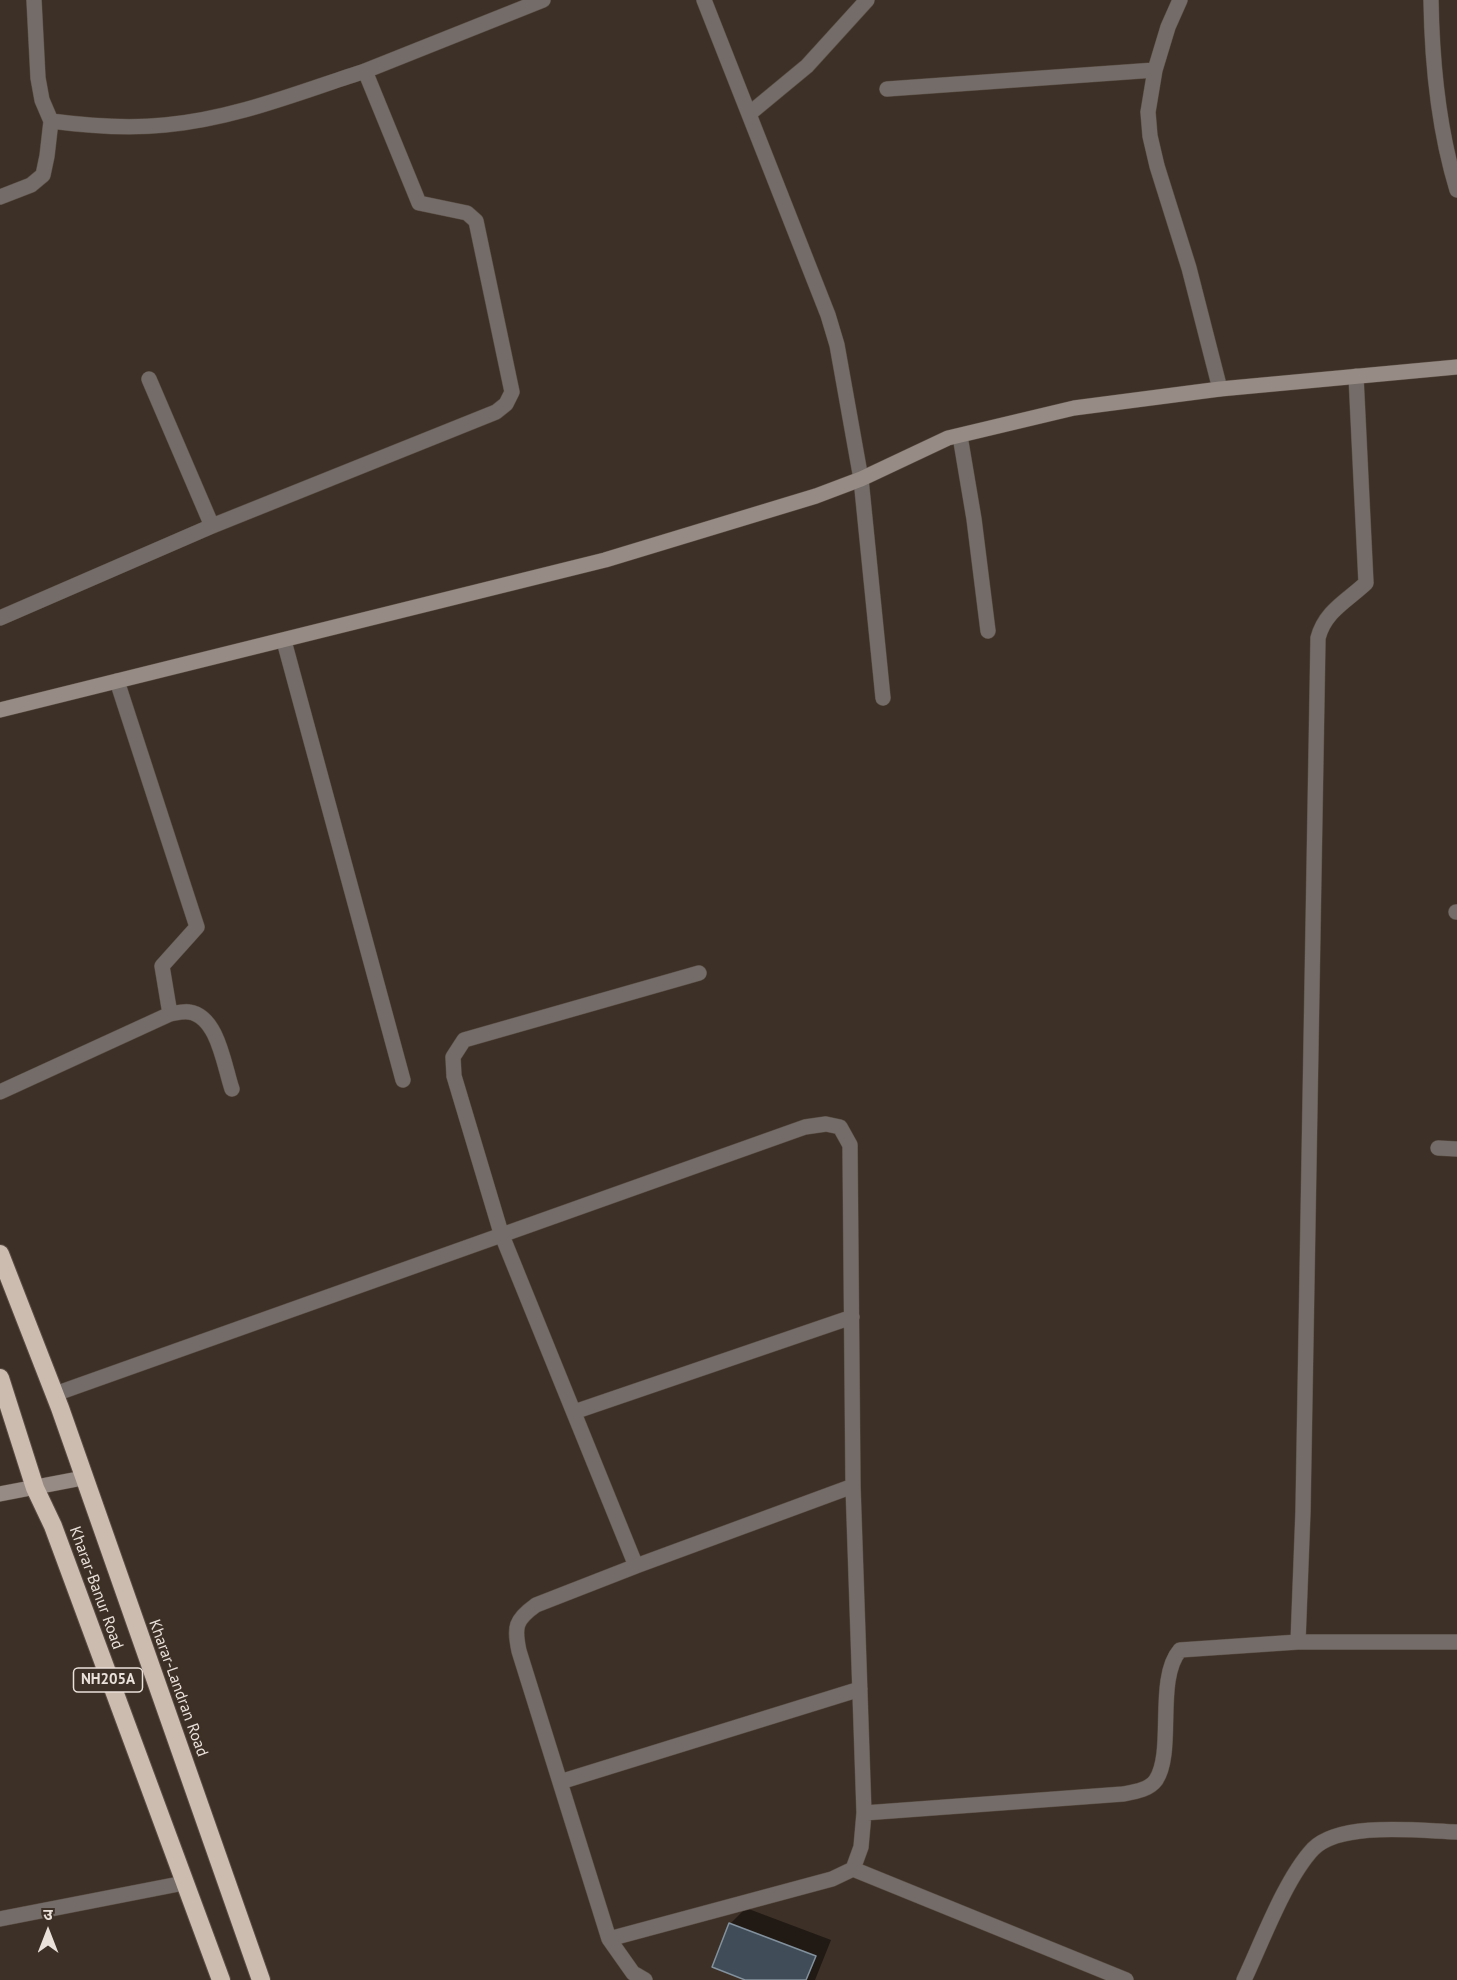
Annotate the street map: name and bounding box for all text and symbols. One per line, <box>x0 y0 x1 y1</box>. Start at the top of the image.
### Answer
street label: Kharar-Banur Road <box>65 1524 127 1652</box>
street label: Kharar-Landran Road <box>144 1617 212 1759</box>
road number: NH205A <box>74 1668 142 1692</box>
north arrow <box>18 1902 78 1962</box>
text: उ <box>43 1904 53 1924</box>

